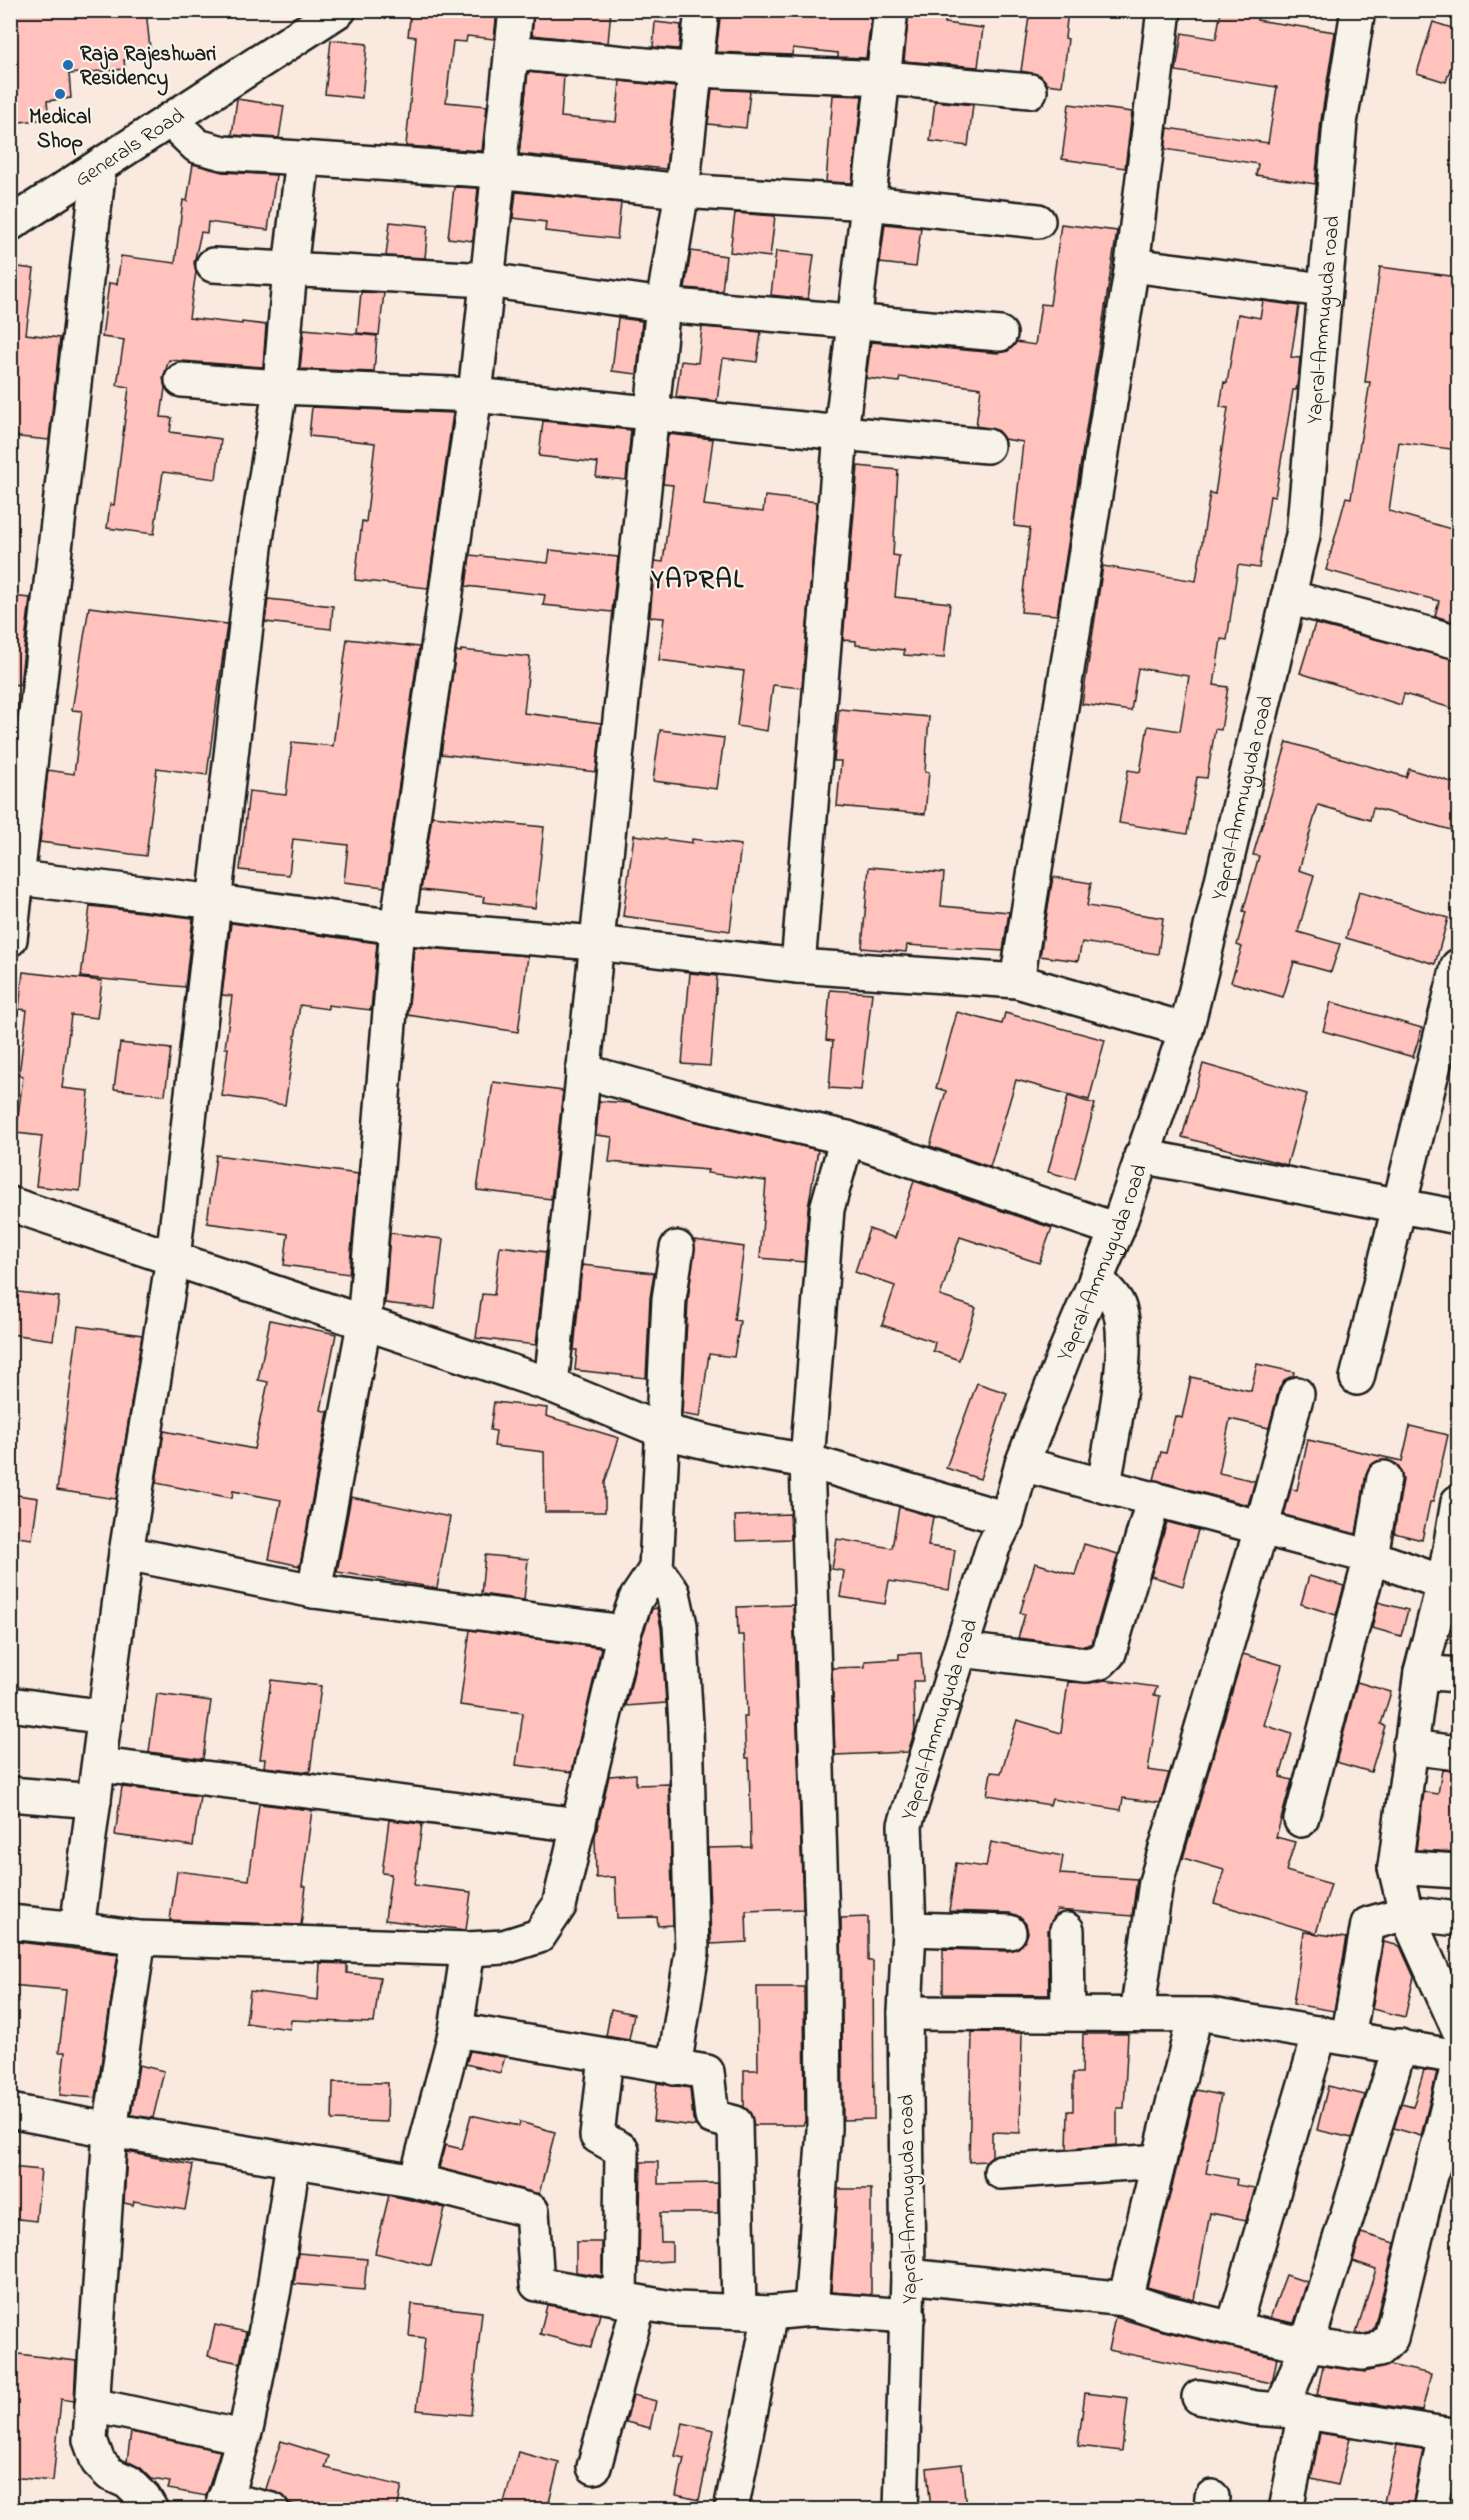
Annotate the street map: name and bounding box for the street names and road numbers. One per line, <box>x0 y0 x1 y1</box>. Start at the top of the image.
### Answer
street label: Generals Road <box>69 101 191 195</box>
street label: Yapral-Ammuguda road <box>1300 214 1349 426</box>
street label: Yapral-Ammuguda road <box>1205 693 1282 904</box>
street label: Yapral-Ammuguda road <box>1050 1160 1156 1366</box>
street label: Yapral-Ammuguda road <box>894 1615 986 1824</box>
street label: Yapral-Ammuguda road <box>892 2094 928 2304</box>

